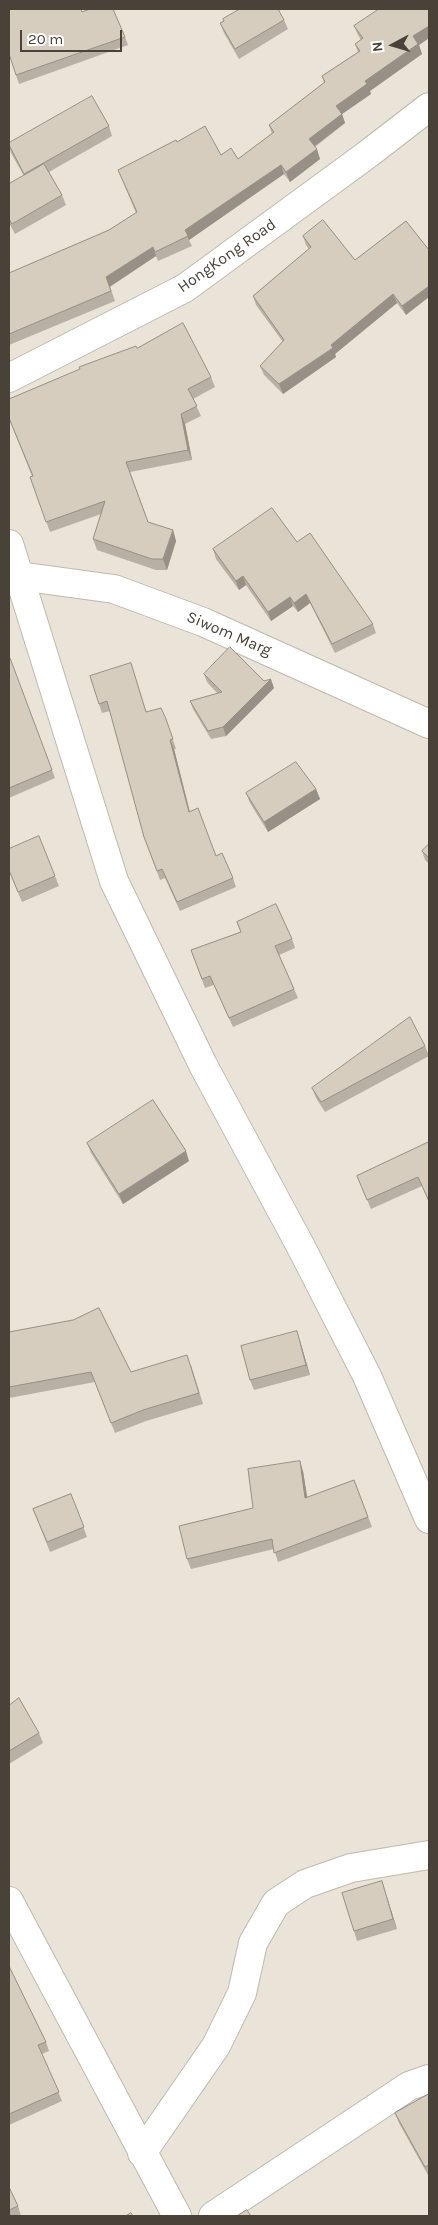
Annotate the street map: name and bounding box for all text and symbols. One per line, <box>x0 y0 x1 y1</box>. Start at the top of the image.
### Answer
scale bar <box>22 20 125 52</box>
north arrow <box>368 20 418 70</box>
text: 20 m <box>28 30 63 48</box>
text: N <box>369 41 387 53</box>
street label: HongKong Road <box>174 215 280 297</box>
street label: Siwom Marg <box>184 607 274 661</box>

